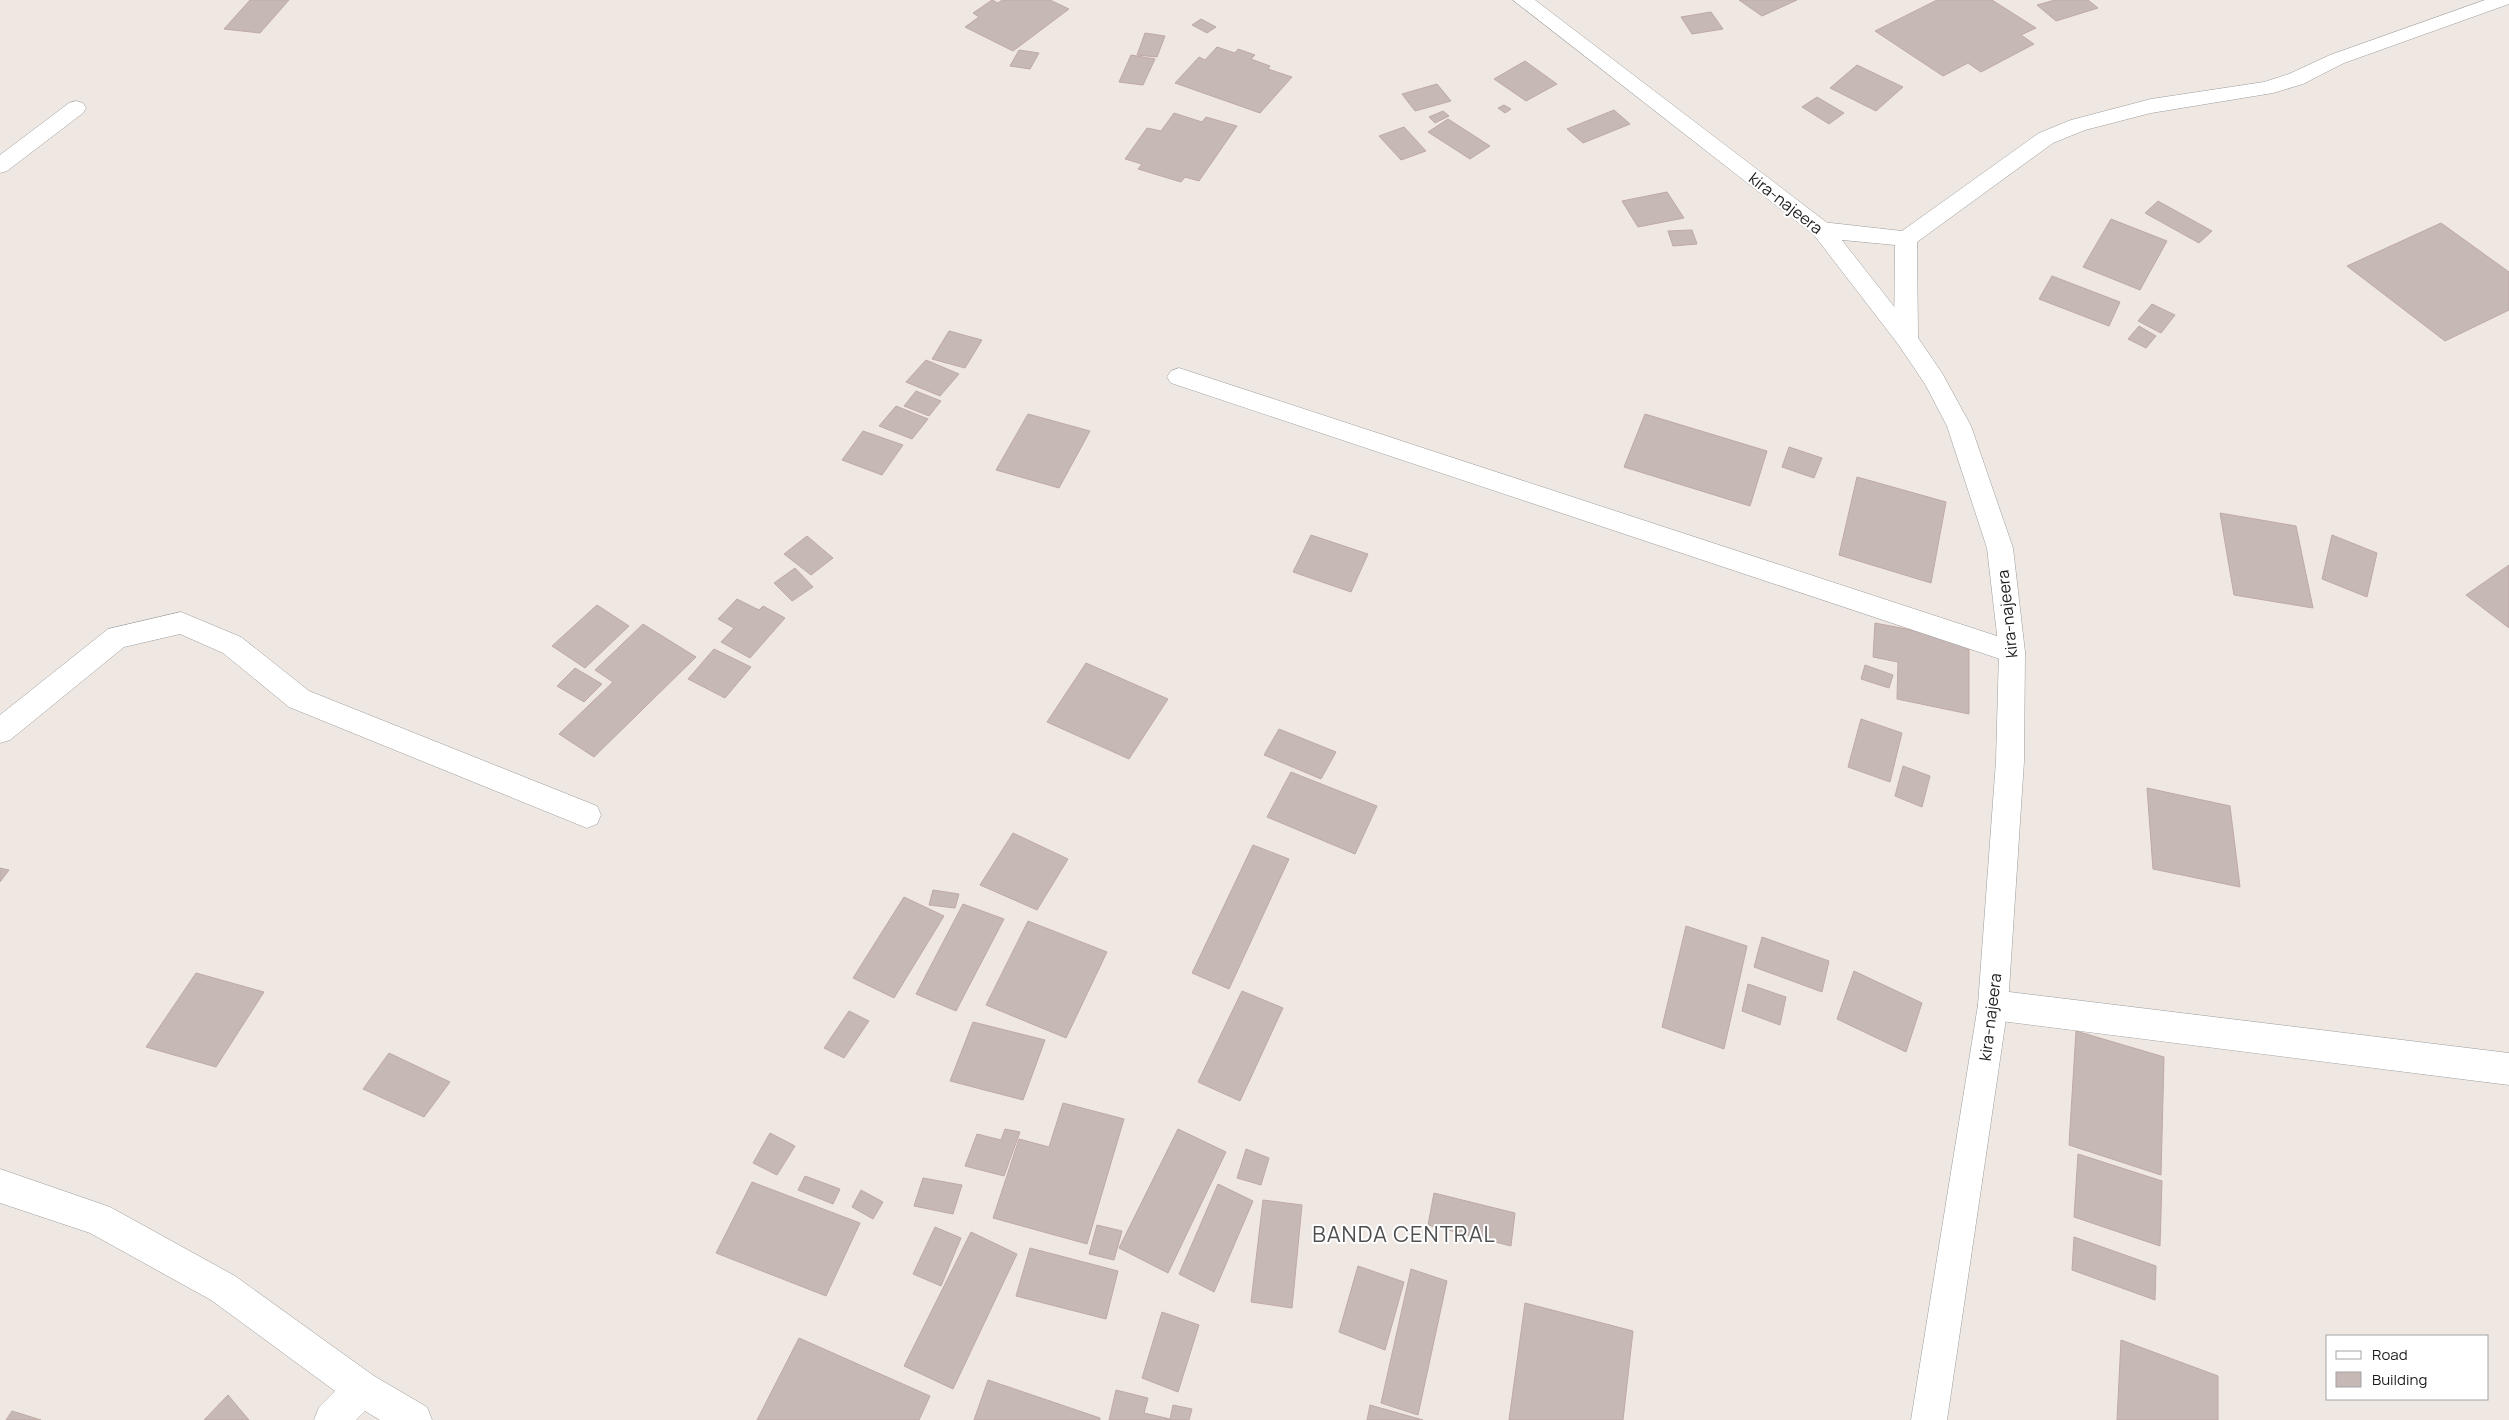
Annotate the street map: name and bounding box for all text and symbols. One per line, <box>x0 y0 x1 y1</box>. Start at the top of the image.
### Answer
street label: kira-najeera <box>1744 167 1828 239</box>
street label: kira-najeera <box>1991 569 2023 659</box>
street label: kira-najeera <box>1974 972 2006 1062</box>
district label: BANDA CENTRAL <box>1312 1219 1496 1249</box>
legend <box>2326 1335 2489 1400</box>
text: Road <box>2372 1344 2408 1365</box>
text: Building <box>2372 1369 2427 1390</box>

